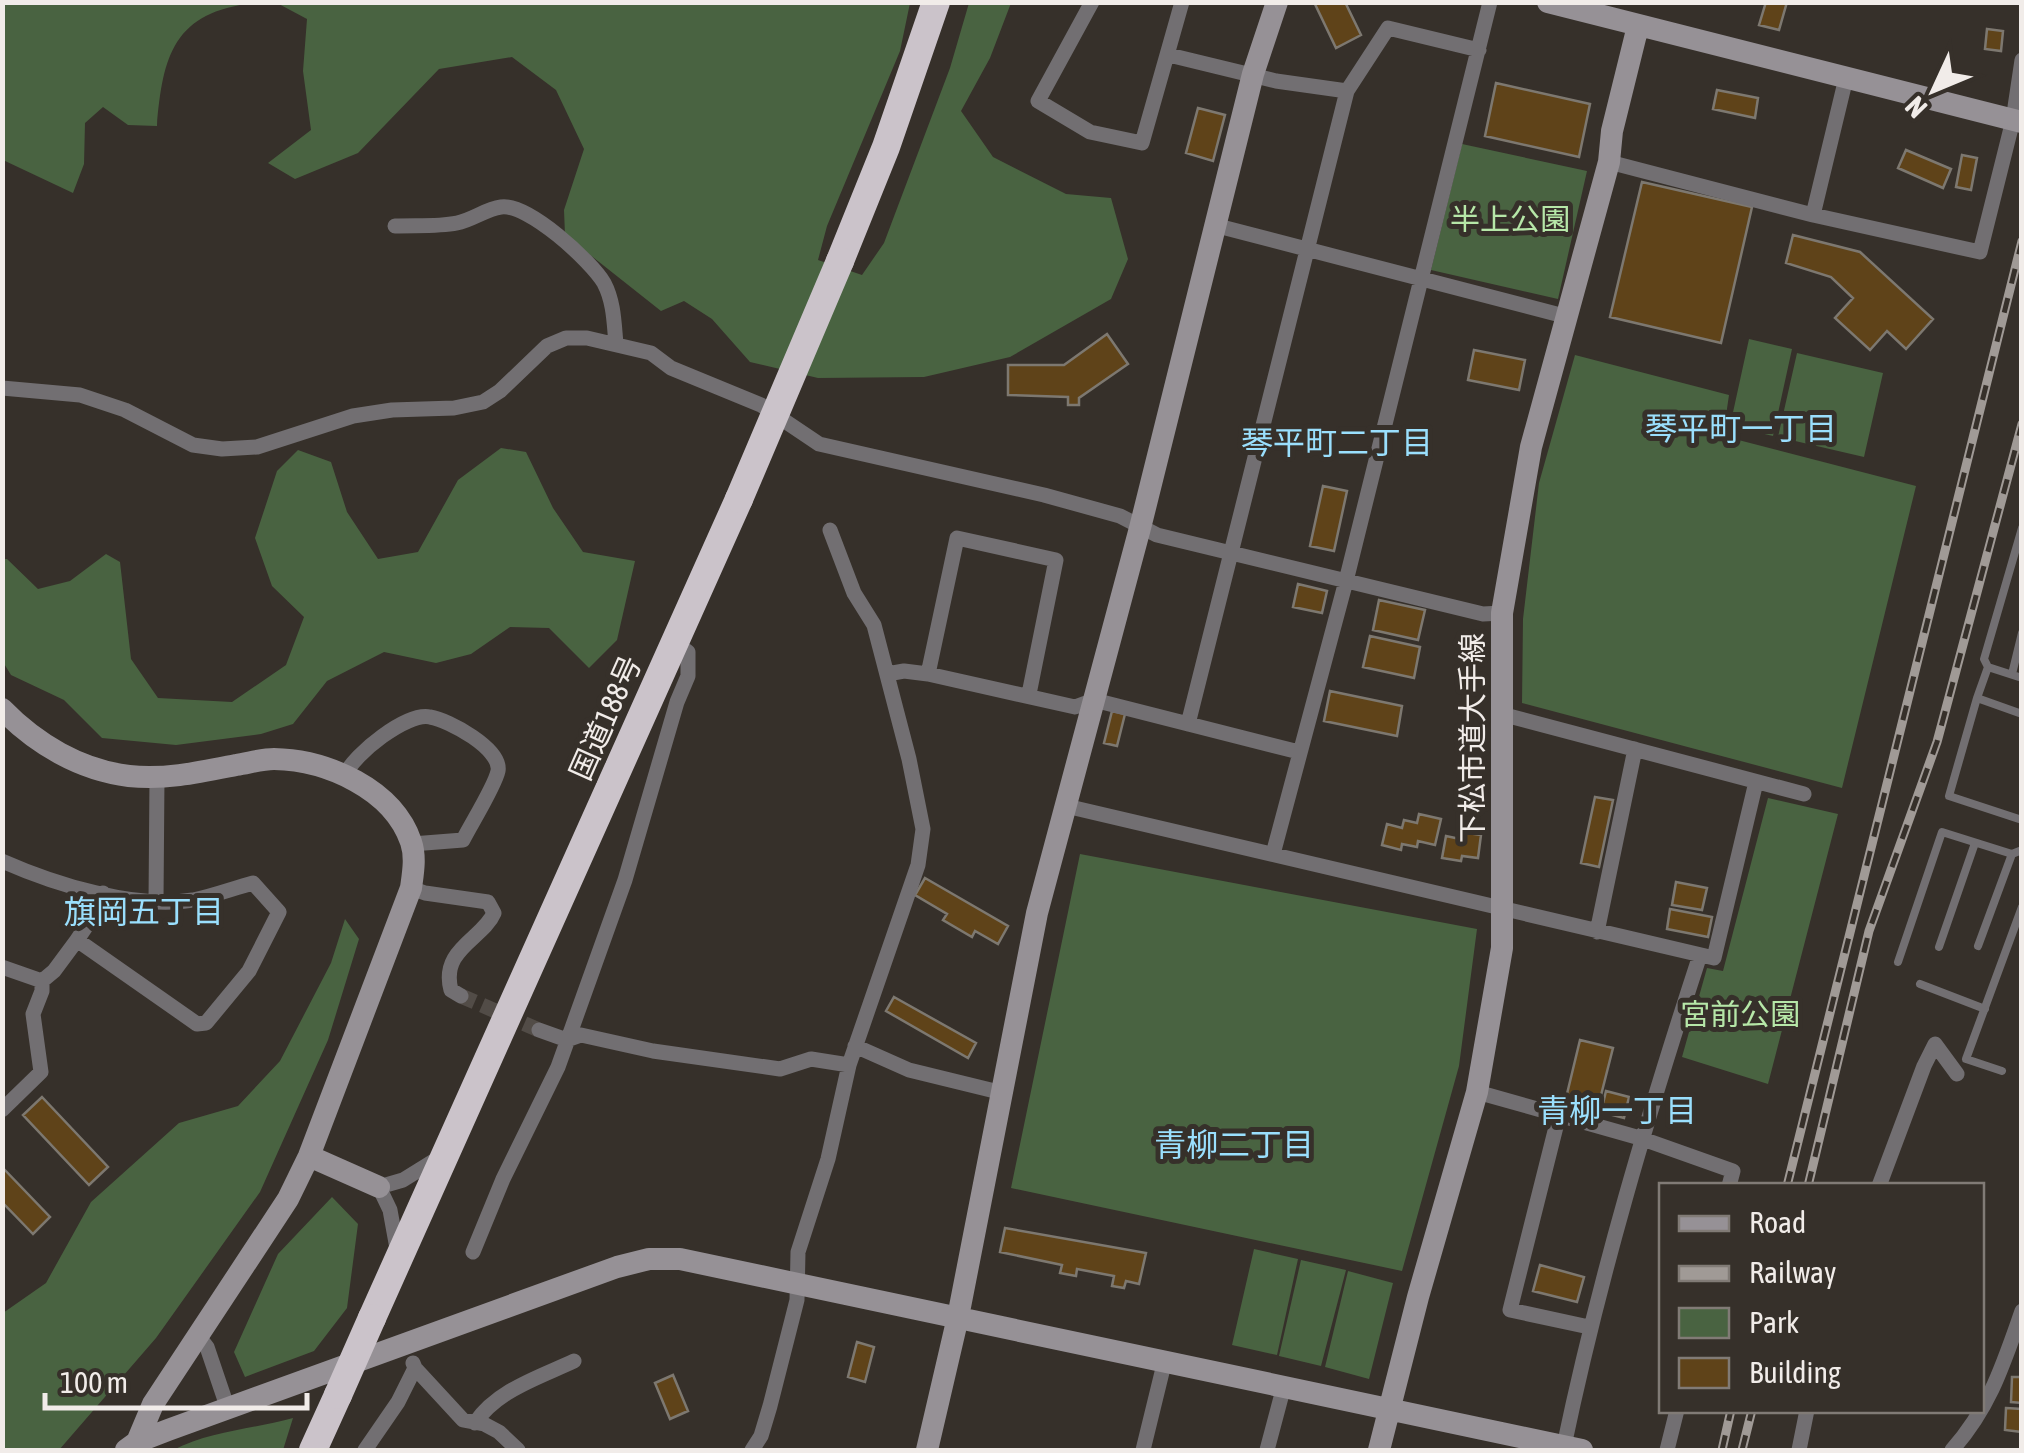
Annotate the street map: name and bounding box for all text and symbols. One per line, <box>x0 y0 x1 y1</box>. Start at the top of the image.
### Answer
north arrow <box>1884 40 1984 140</box>
text: N <box>1899 90 1933 124</box>
park label: 半上公園 <box>1450 202 1570 236</box>
district label: 琴平町一丁目 <box>1645 410 1837 447</box>
district label: 琴平町二丁目 <box>1241 424 1433 461</box>
street label: 下松市道大手線 <box>1455 633 1489 843</box>
street label: 国道188号 <box>563 650 648 785</box>
district label: 旗岡五丁目 <box>64 893 224 930</box>
park label: 宮前公園 <box>1680 997 1800 1031</box>
district label: 青柳一丁目 <box>1537 1092 1697 1129</box>
district label: 青柳二丁目 <box>1154 1126 1314 1163</box>
legend <box>1659 1183 1984 1413</box>
text: Road <box>1749 1205 1806 1239</box>
text: Railway <box>1749 1255 1836 1289</box>
text: Park <box>1749 1305 1799 1339</box>
scale bar <box>45 1348 308 1410</box>
text: Building <box>1749 1355 1841 1389</box>
text: 100 m <box>60 1365 128 1399</box>

